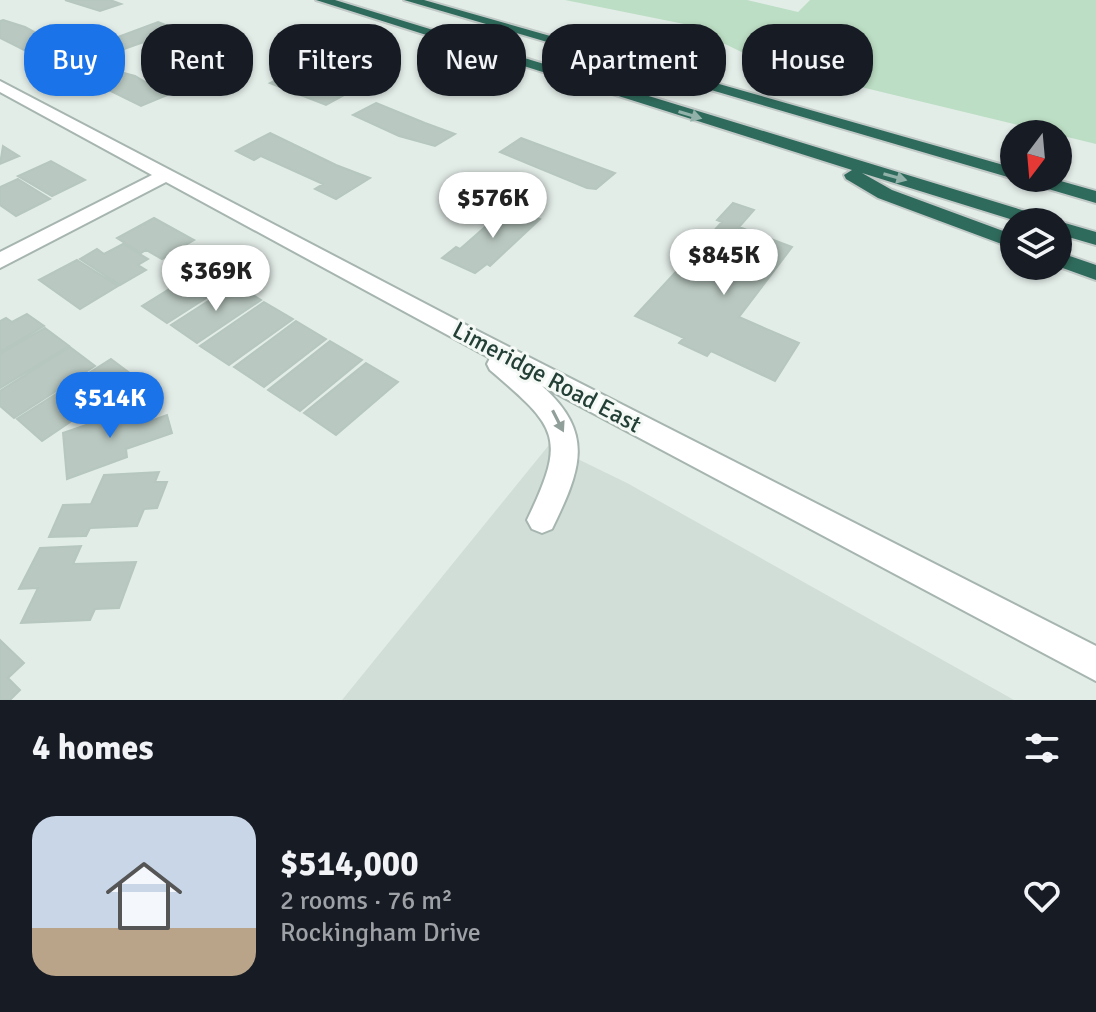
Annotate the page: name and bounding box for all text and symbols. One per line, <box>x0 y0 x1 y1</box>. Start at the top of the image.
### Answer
chip: Buy <box>24 24 125 96</box>
chip: Rent <box>141 24 253 96</box>
chip: Filters <box>269 24 401 96</box>
chip: New <box>417 24 526 96</box>
chip: Apartment <box>542 24 726 96</box>
chip: House <box>742 24 873 96</box>
one-way arrow <box>679 110 703 122</box>
north arrow <box>1000 120 1072 192</box>
map controls <box>1000 120 1072 280</box>
one-way arrow <box>883 171 907 184</box>
pin: $576K <box>437 172 549 240</box>
text: $576K <box>457 182 529 214</box>
button: layers <box>1000 208 1072 280</box>
pin: $845K <box>668 229 780 297</box>
text: $845K <box>688 239 760 271</box>
pin: $369K <box>160 245 272 313</box>
text: $369K <box>180 255 252 287</box>
street label: Limeridge Road East <box>448 315 646 439</box>
pin: $514K <box>54 372 166 440</box>
text: $514K <box>74 382 146 414</box>
one-way arrow <box>551 410 565 433</box>
icon: filters <box>1020 726 1064 770</box>
text: 4 homes <box>32 727 153 769</box>
text: $514,000 <box>280 843 419 885</box>
icon: home <box>96 848 192 944</box>
icon: heart <box>1020 874 1064 918</box>
text: 2 rooms · 76 m² <box>280 885 453 917</box>
text: Rockingham Drive <box>280 917 481 949</box>

